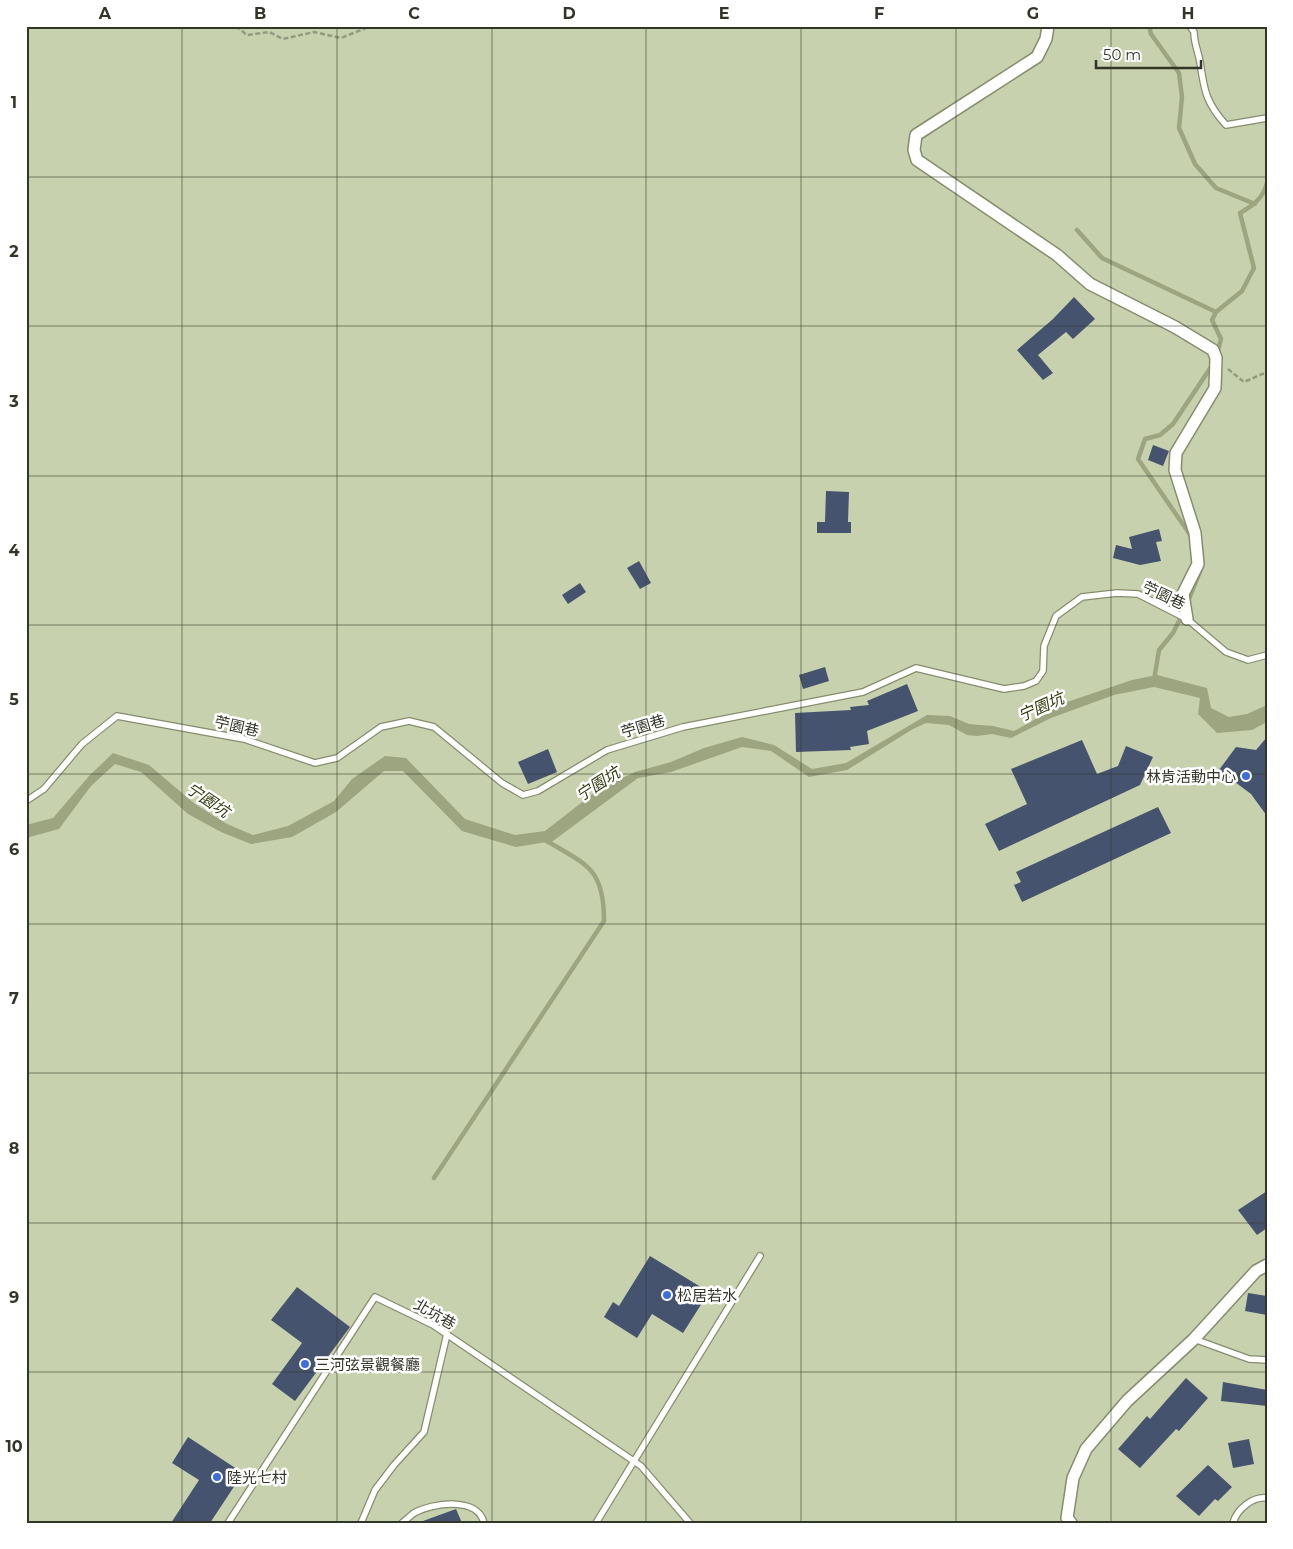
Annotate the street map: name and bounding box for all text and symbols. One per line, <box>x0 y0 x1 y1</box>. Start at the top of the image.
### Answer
text: A <box>98 4 112 23</box>
text: B <box>254 4 266 23</box>
text: C <box>408 4 420 23</box>
text: D <box>562 4 576 23</box>
text: E <box>719 4 729 23</box>
text: F <box>874 4 884 23</box>
text: G <box>1027 4 1039 23</box>
text: H <box>1182 4 1194 23</box>
scale bar <box>1096 38 1200 70</box>
text: 50 m <box>1103 45 1141 64</box>
text: 1 <box>11 93 17 112</box>
text: 2 <box>9 242 19 261</box>
text: 3 <box>8 392 19 411</box>
text: 4 <box>8 541 20 560</box>
street label: 苧園巷 <box>1140 577 1188 613</box>
water label: 宁園坑 <box>1015 688 1069 725</box>
text: 5 <box>9 690 19 709</box>
street label: 苧園巷 <box>619 710 667 742</box>
street label: 苧園巷 <box>213 712 261 740</box>
water label: 宁園坑 <box>573 762 625 805</box>
place label: 林肯活動中心 <box>1146 767 1236 786</box>
marker: 林肯活動中心 <box>1240 770 1252 782</box>
water label: 宁園坑 <box>183 779 235 822</box>
text: 6 <box>9 840 19 859</box>
text: 7 <box>9 989 19 1008</box>
text: 8 <box>9 1139 19 1158</box>
place label: 松居若水 <box>677 1286 737 1305</box>
text: 9 <box>9 1288 19 1307</box>
marker: 松居若水 <box>661 1289 673 1301</box>
street label: 北坑巷 <box>411 1295 459 1333</box>
place label: 三河弦景觀餐廳 <box>315 1355 420 1374</box>
marker: 三河弦景觀餐廳 <box>299 1358 311 1370</box>
text: 10 <box>5 1437 23 1456</box>
place label: 陸光七村 <box>227 1468 287 1487</box>
marker: 陸光七村 <box>211 1471 223 1483</box>

